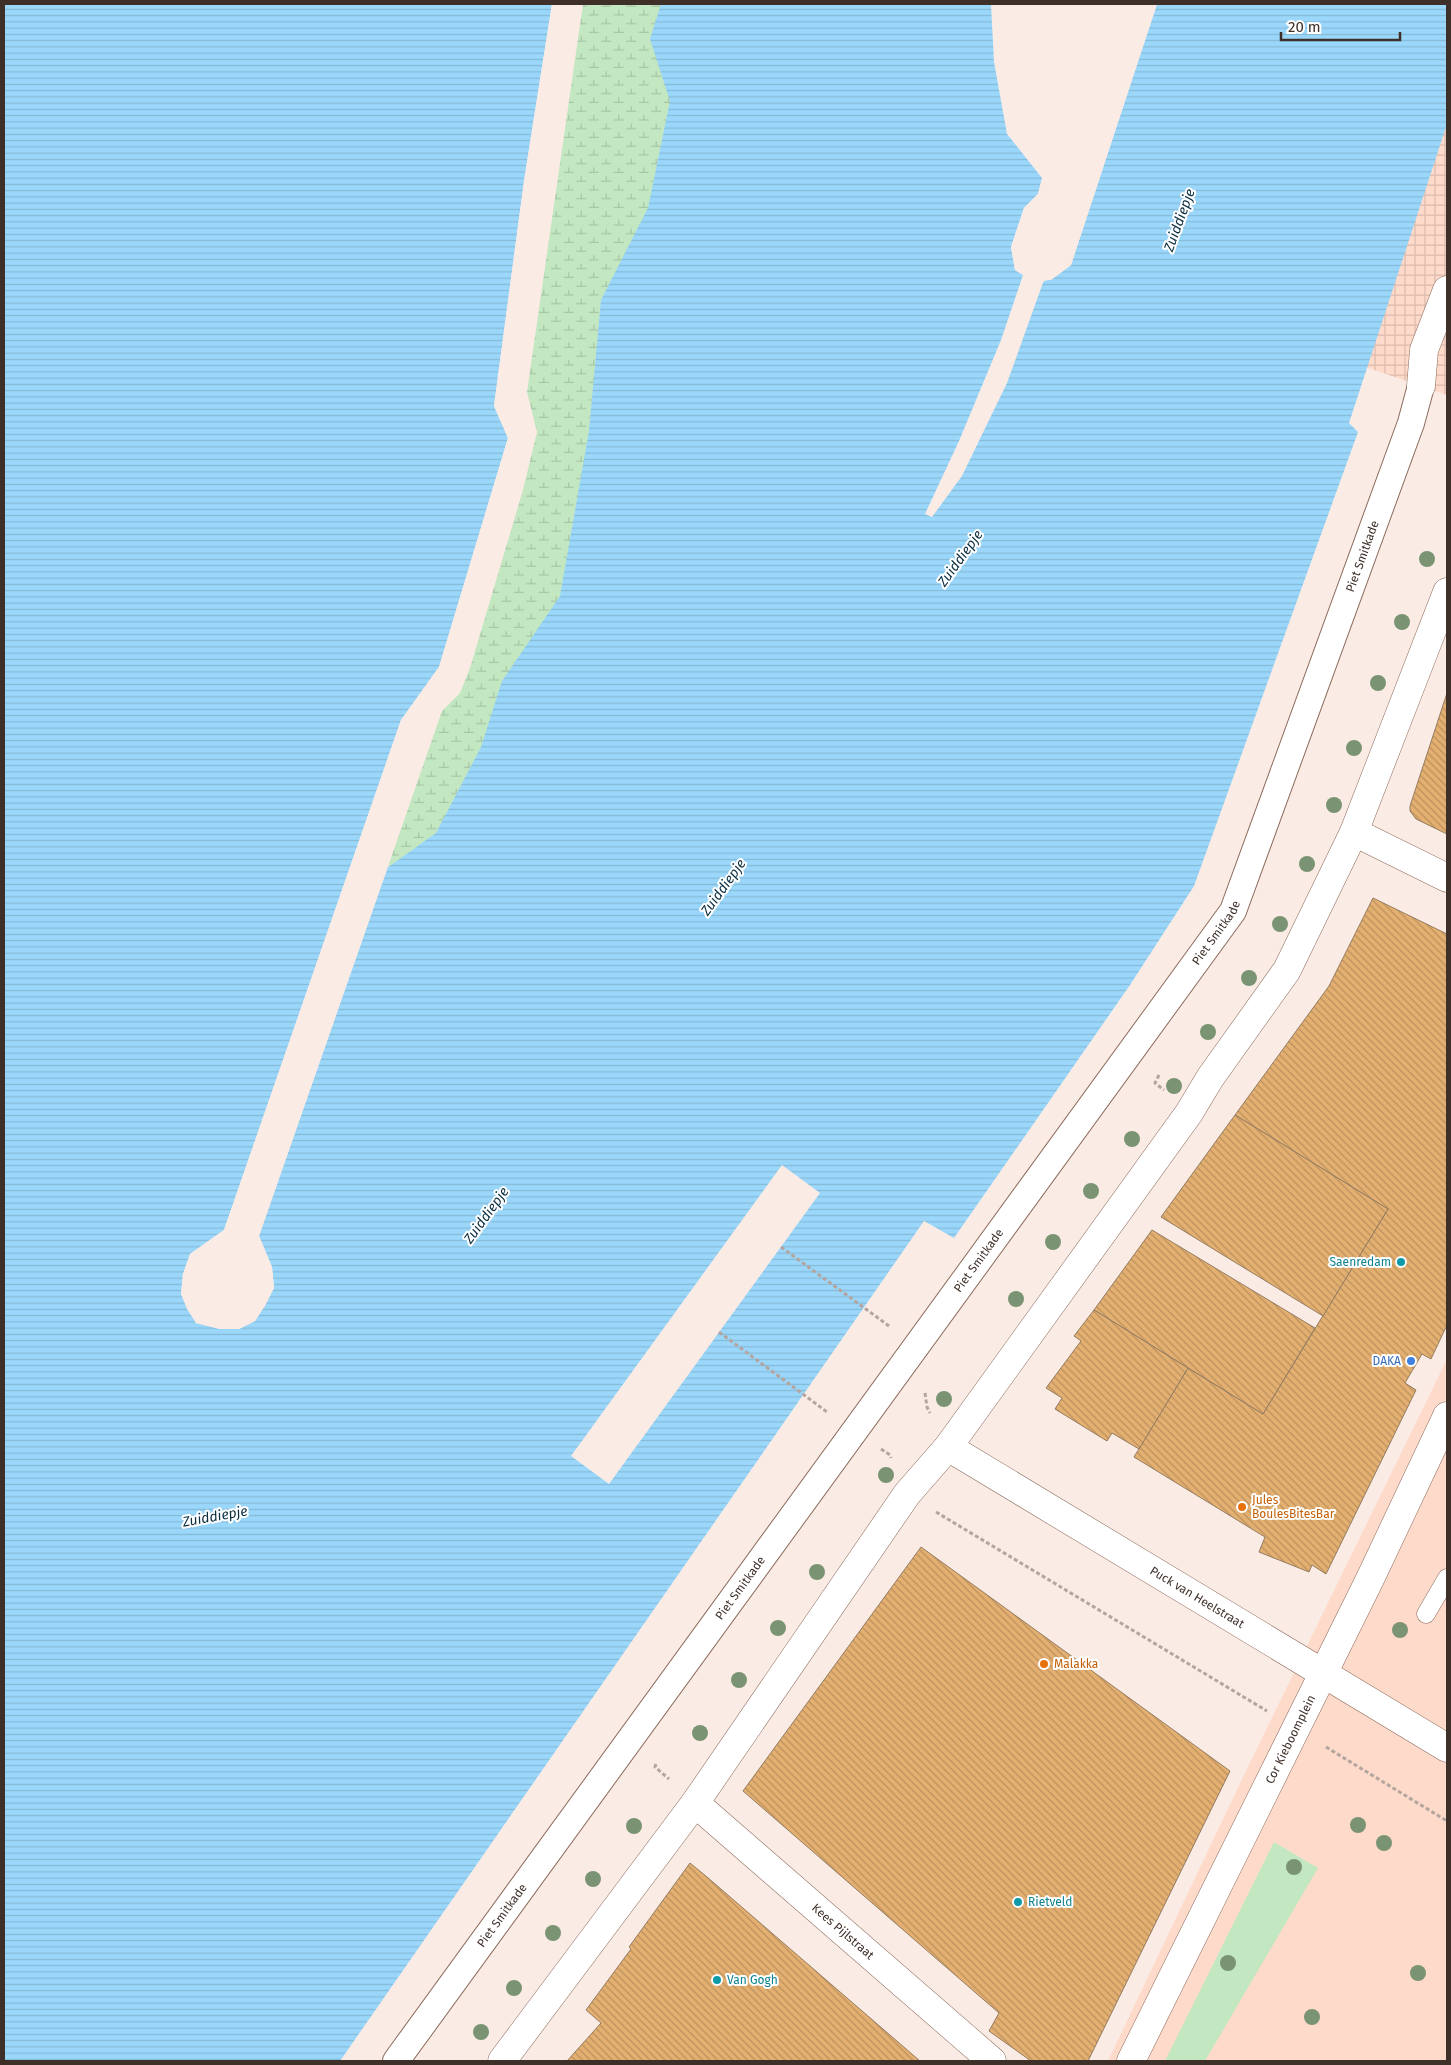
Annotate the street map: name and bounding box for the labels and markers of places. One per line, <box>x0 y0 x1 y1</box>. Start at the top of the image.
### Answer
place label: Saenredam <box>1330 1255 1391 1269</box>
marker: Saenredam <box>1395 1256 1407 1268</box>
place label: DAKA <box>1373 1354 1401 1368</box>
marker: DAKA <box>1405 1355 1417 1367</box>
place label: Jules BoulesBitesBar <box>1252 1493 1335 1521</box>
marker: Jules BoulesBitesBar <box>1236 1501 1248 1513</box>
place label: Malakka <box>1054 1657 1098 1671</box>
marker: Malakka <box>1038 1658 1050 1670</box>
place label: Rietveld <box>1028 1895 1072 1909</box>
marker: Rietveld <box>1012 1896 1024 1908</box>
place label: Van Gogh <box>727 1973 778 1987</box>
marker: Van Gogh <box>711 1974 723 1986</box>

